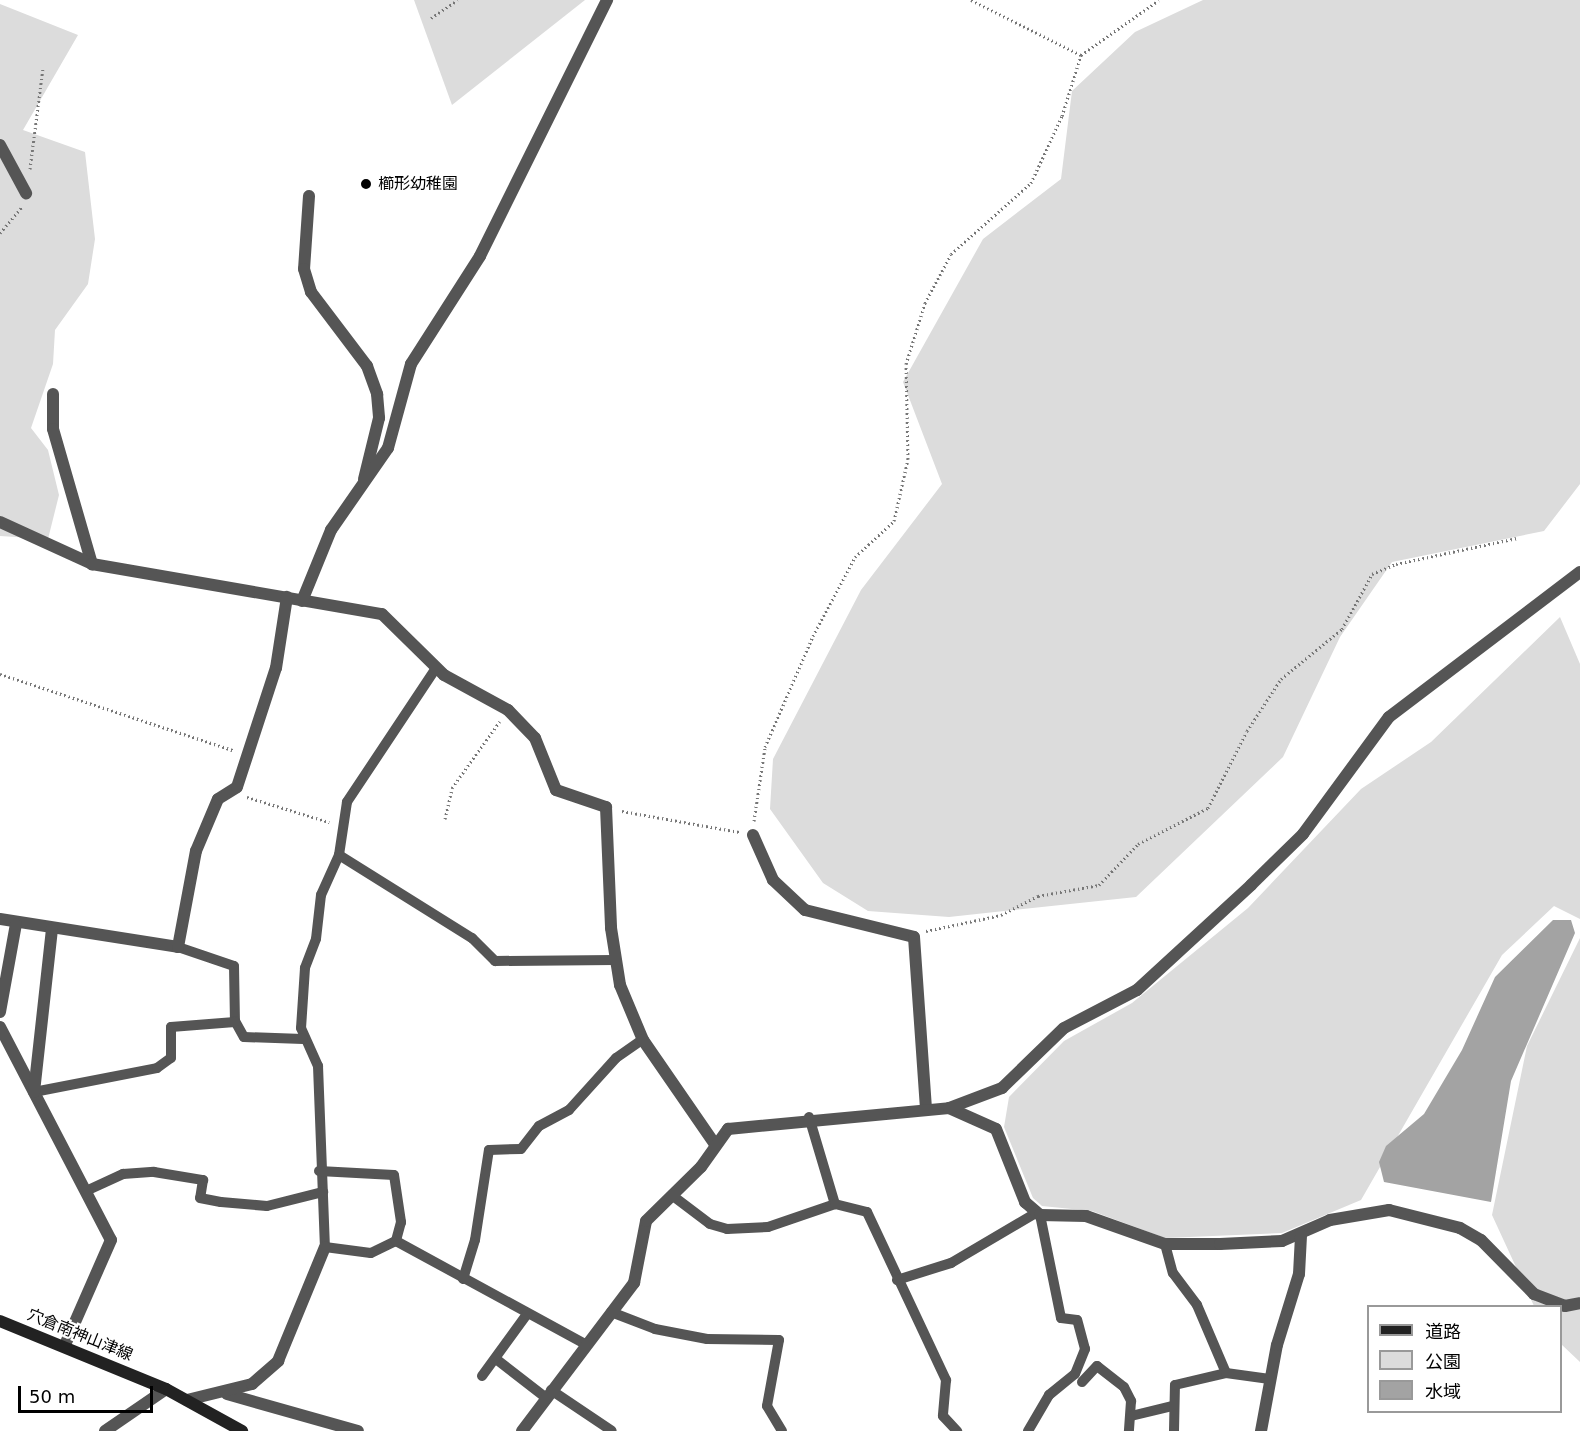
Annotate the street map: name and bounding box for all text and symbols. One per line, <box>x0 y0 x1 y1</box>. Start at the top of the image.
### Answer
place label: 櫛形幼稚園 <box>378 174 458 194</box>
marker: 櫛形幼稚園 <box>359 177 373 191</box>
street label: 穴倉南神山津線 <box>24 1305 136 1365</box>
legend <box>1367 1305 1562 1413</box>
text: 道路 <box>1425 1321 1461 1342</box>
text: 公園 <box>1425 1351 1461 1372</box>
scale bar <box>21 1374 156 1412</box>
text: 水域 <box>1425 1381 1461 1402</box>
text: 50 m <box>29 1386 75 1407</box>

